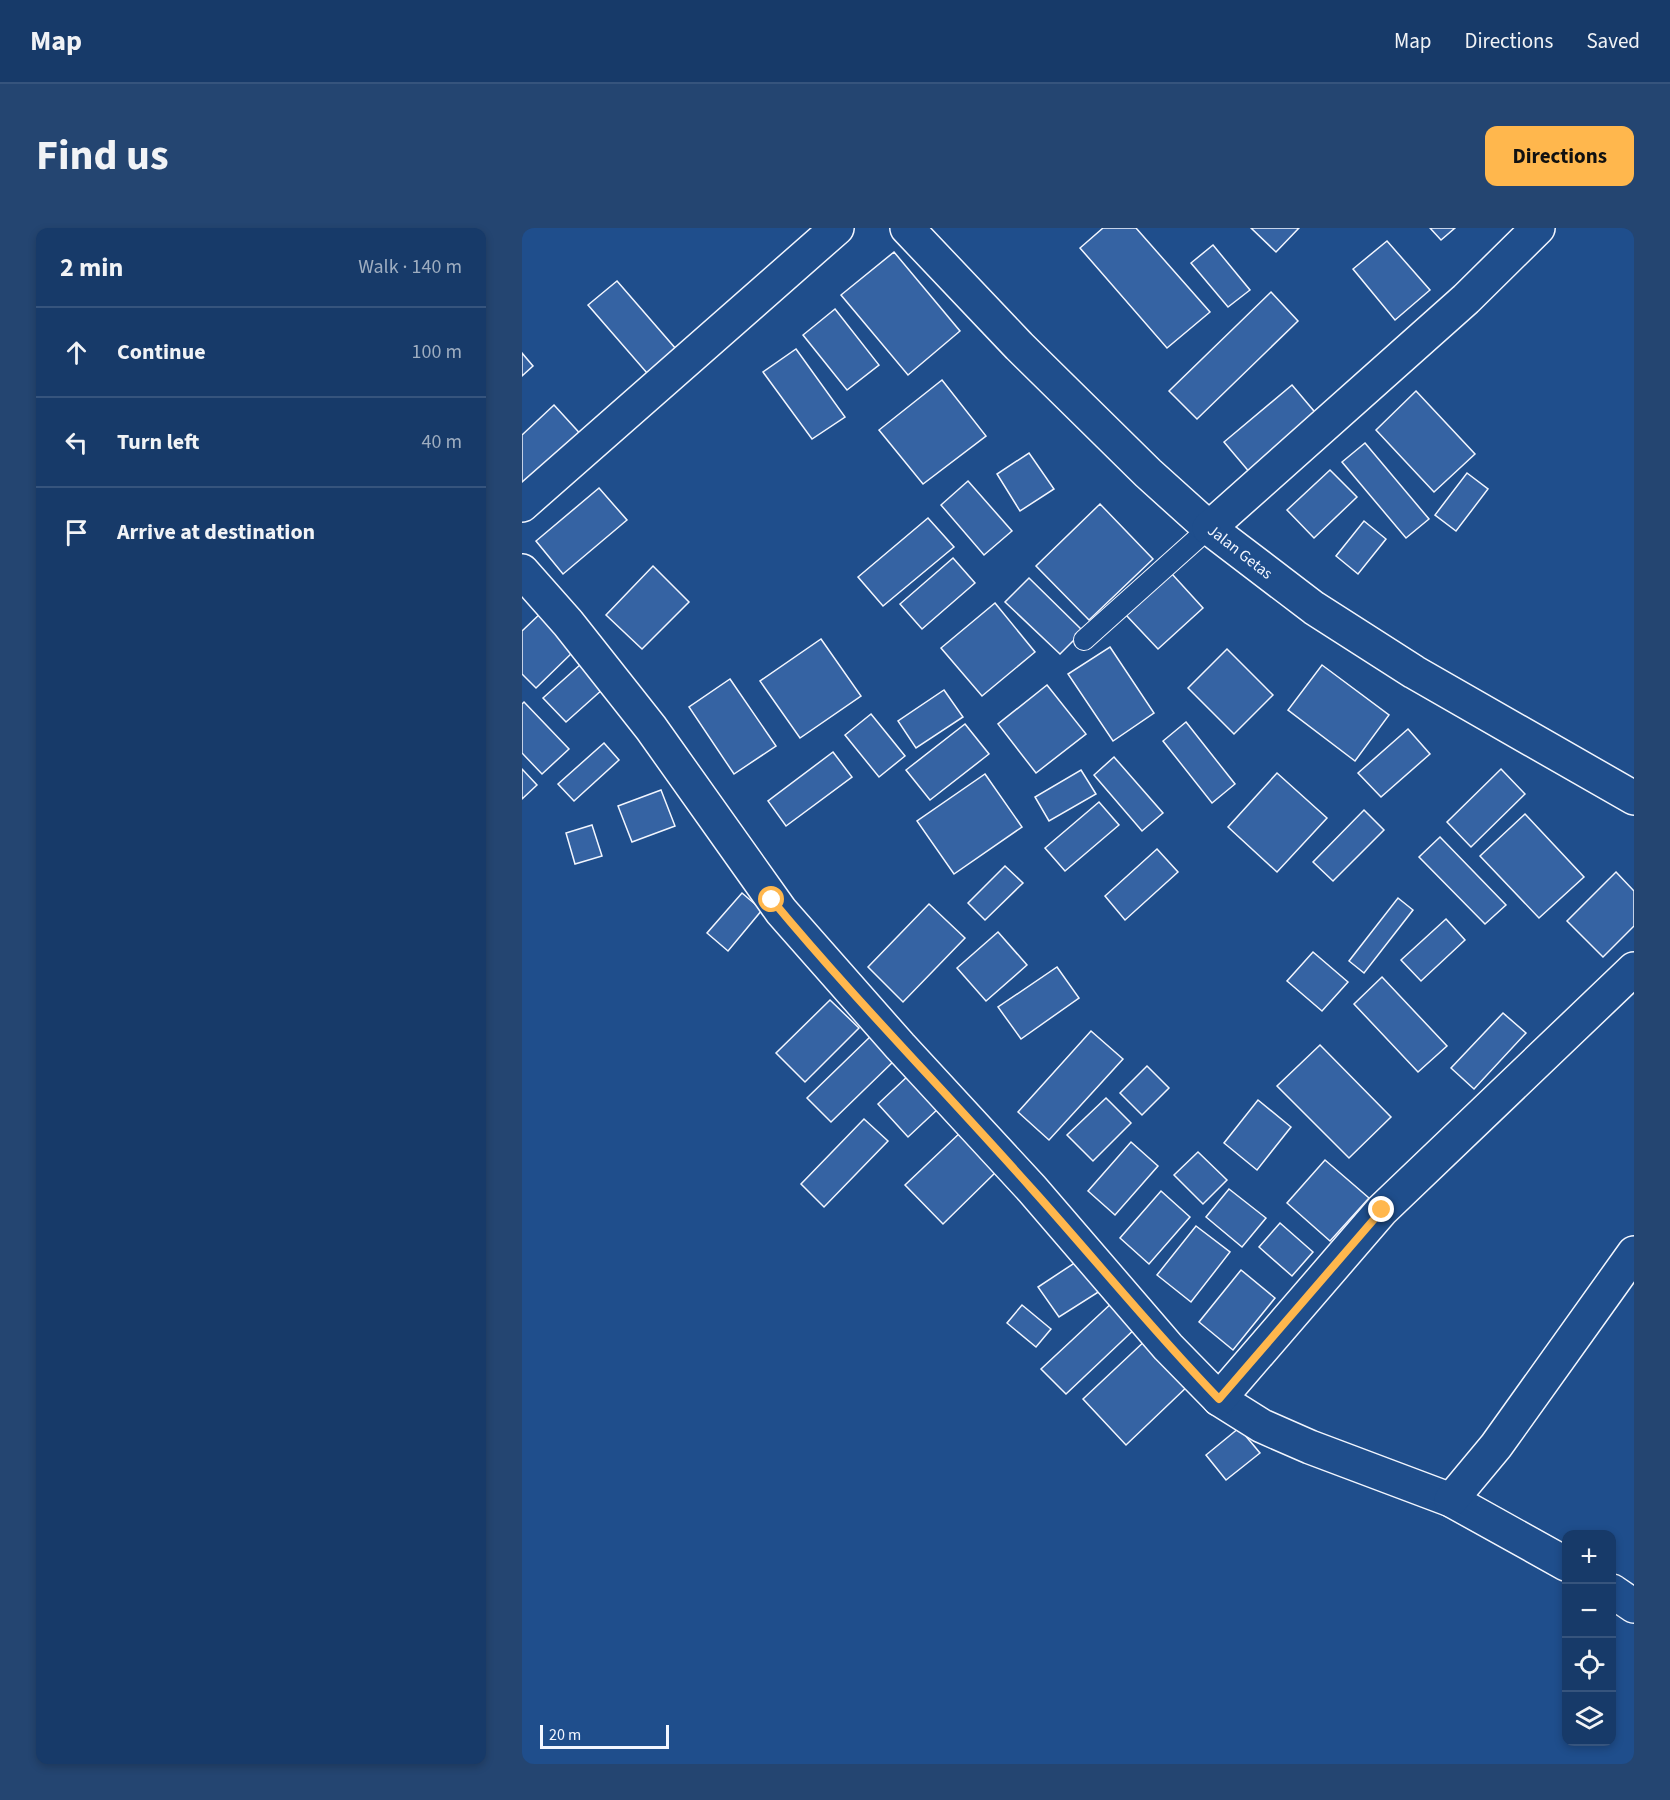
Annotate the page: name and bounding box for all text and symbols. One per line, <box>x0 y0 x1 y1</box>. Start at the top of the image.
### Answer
text: Map <box>30 21 82 61</box>
text: Map <box>1394 26 1432 56</box>
text: Directions <box>1465 26 1553 56</box>
text: Saved <box>1586 26 1640 56</box>
text: Find us <box>36 126 169 186</box>
button: Directions <box>1485 126 1634 186</box>
text: 2 min <box>60 249 123 286</box>
text: Walk · 140 m <box>358 253 462 281</box>
icon: ahead <box>60 336 93 369</box>
text: Continue <box>117 336 206 368</box>
text: 100 m <box>412 338 462 366</box>
icon: left <box>60 426 93 459</box>
text: Turn left <box>117 426 199 458</box>
text: 40 m <box>422 428 462 456</box>
icon: arrive <box>60 516 93 549</box>
text: Arrive at destination <box>117 516 315 548</box>
street label: Jalan Getas <box>1203 520 1277 585</box>
route start <box>758 886 784 912</box>
route end <box>1368 1196 1394 1222</box>
map controls <box>1562 1530 1616 1746</box>
button: + <box>1562 1530 1616 1584</box>
button: − <box>1562 1584 1616 1638</box>
button: locate <box>1562 1638 1616 1692</box>
button: layers <box>1562 1692 1616 1746</box>
scale bar <box>540 1722 669 1750</box>
text: 20 m <box>549 1724 581 1746</box>

